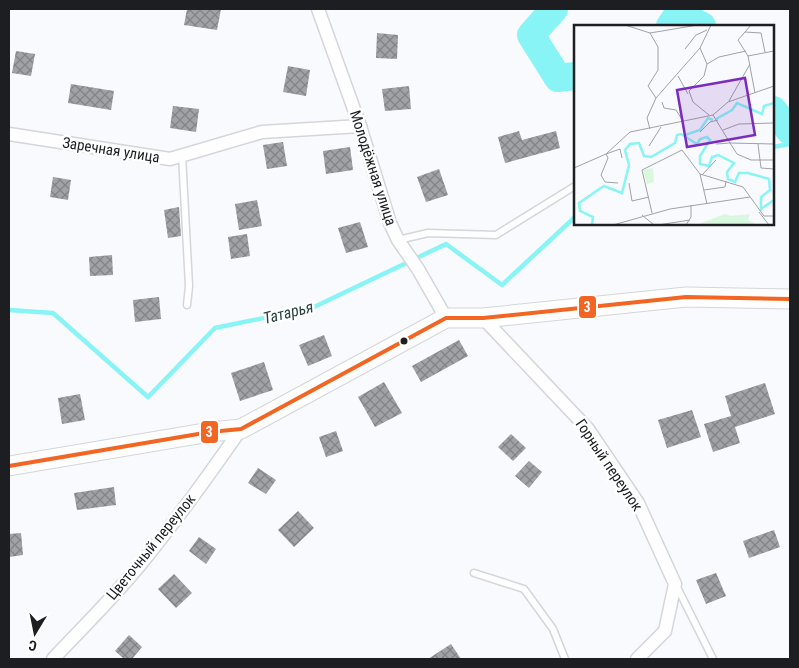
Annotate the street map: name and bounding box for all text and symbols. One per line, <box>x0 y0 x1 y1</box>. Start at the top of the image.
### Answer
inset map <box>574 25 774 225</box>
street label: Молодёжная улица <box>346 108 400 228</box>
street label: Заречная улица <box>61 133 161 167</box>
line badge: 3 <box>578 295 597 319</box>
water label: Татарья <box>261 297 316 328</box>
text: 3 <box>583 299 591 315</box>
unlabelled marker <box>399 336 409 346</box>
street label: Горный переулок <box>572 416 646 514</box>
line badge: 3 <box>200 420 219 444</box>
text: 3 <box>205 424 213 440</box>
street label: Цветочный переулок <box>103 490 199 604</box>
north arrow <box>10 608 60 658</box>
text: С <box>27 637 38 654</box>

